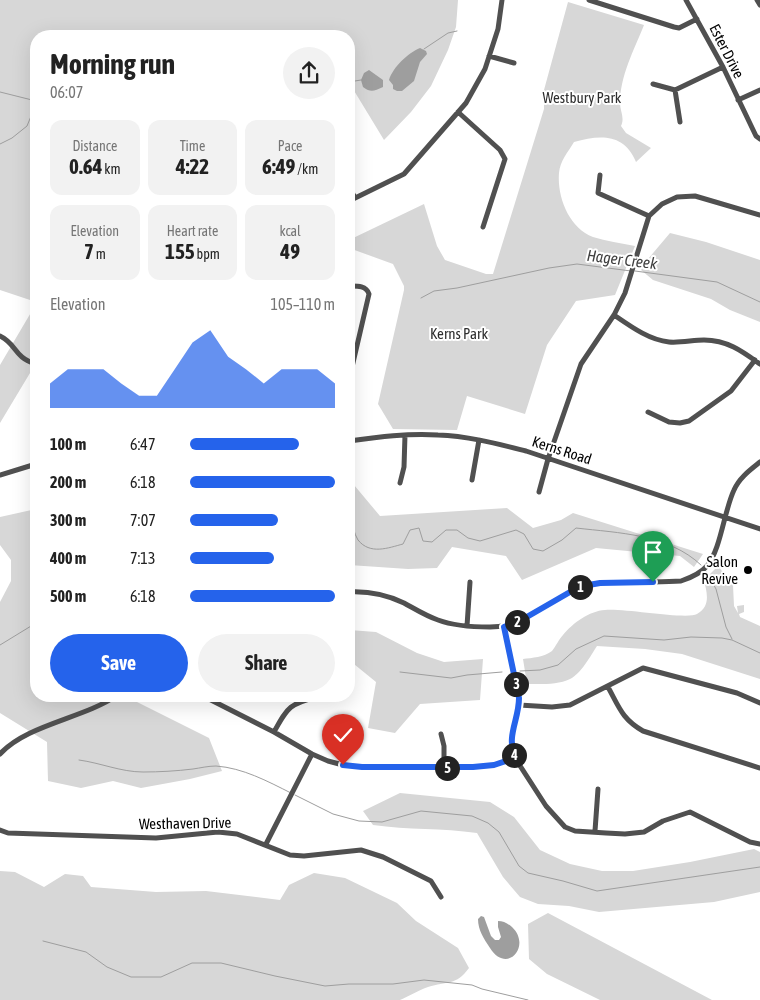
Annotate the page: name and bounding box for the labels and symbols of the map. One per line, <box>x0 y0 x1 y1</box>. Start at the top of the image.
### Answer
street label: Ester Drive <box>706 21 748 81</box>
park label: Westbury Park <box>543 89 622 106</box>
water label: Hager Creek <box>586 246 659 273</box>
park label: Kerns Park <box>430 325 488 342</box>
street label: Kerns Road <box>530 432 594 468</box>
pin <box>632 531 674 582</box>
place label: Salon Revive <box>701 553 738 587</box>
marker: Salon Revive <box>742 564 754 576</box>
pin: 1 <box>568 574 592 600</box>
pin: 2 <box>504 610 530 634</box>
pin: 3 <box>504 672 528 696</box>
pin <box>322 714 364 765</box>
pin: 4 <box>502 742 526 768</box>
pin: 5 <box>434 756 460 780</box>
street label: Westhaven Drive <box>139 814 232 832</box>

